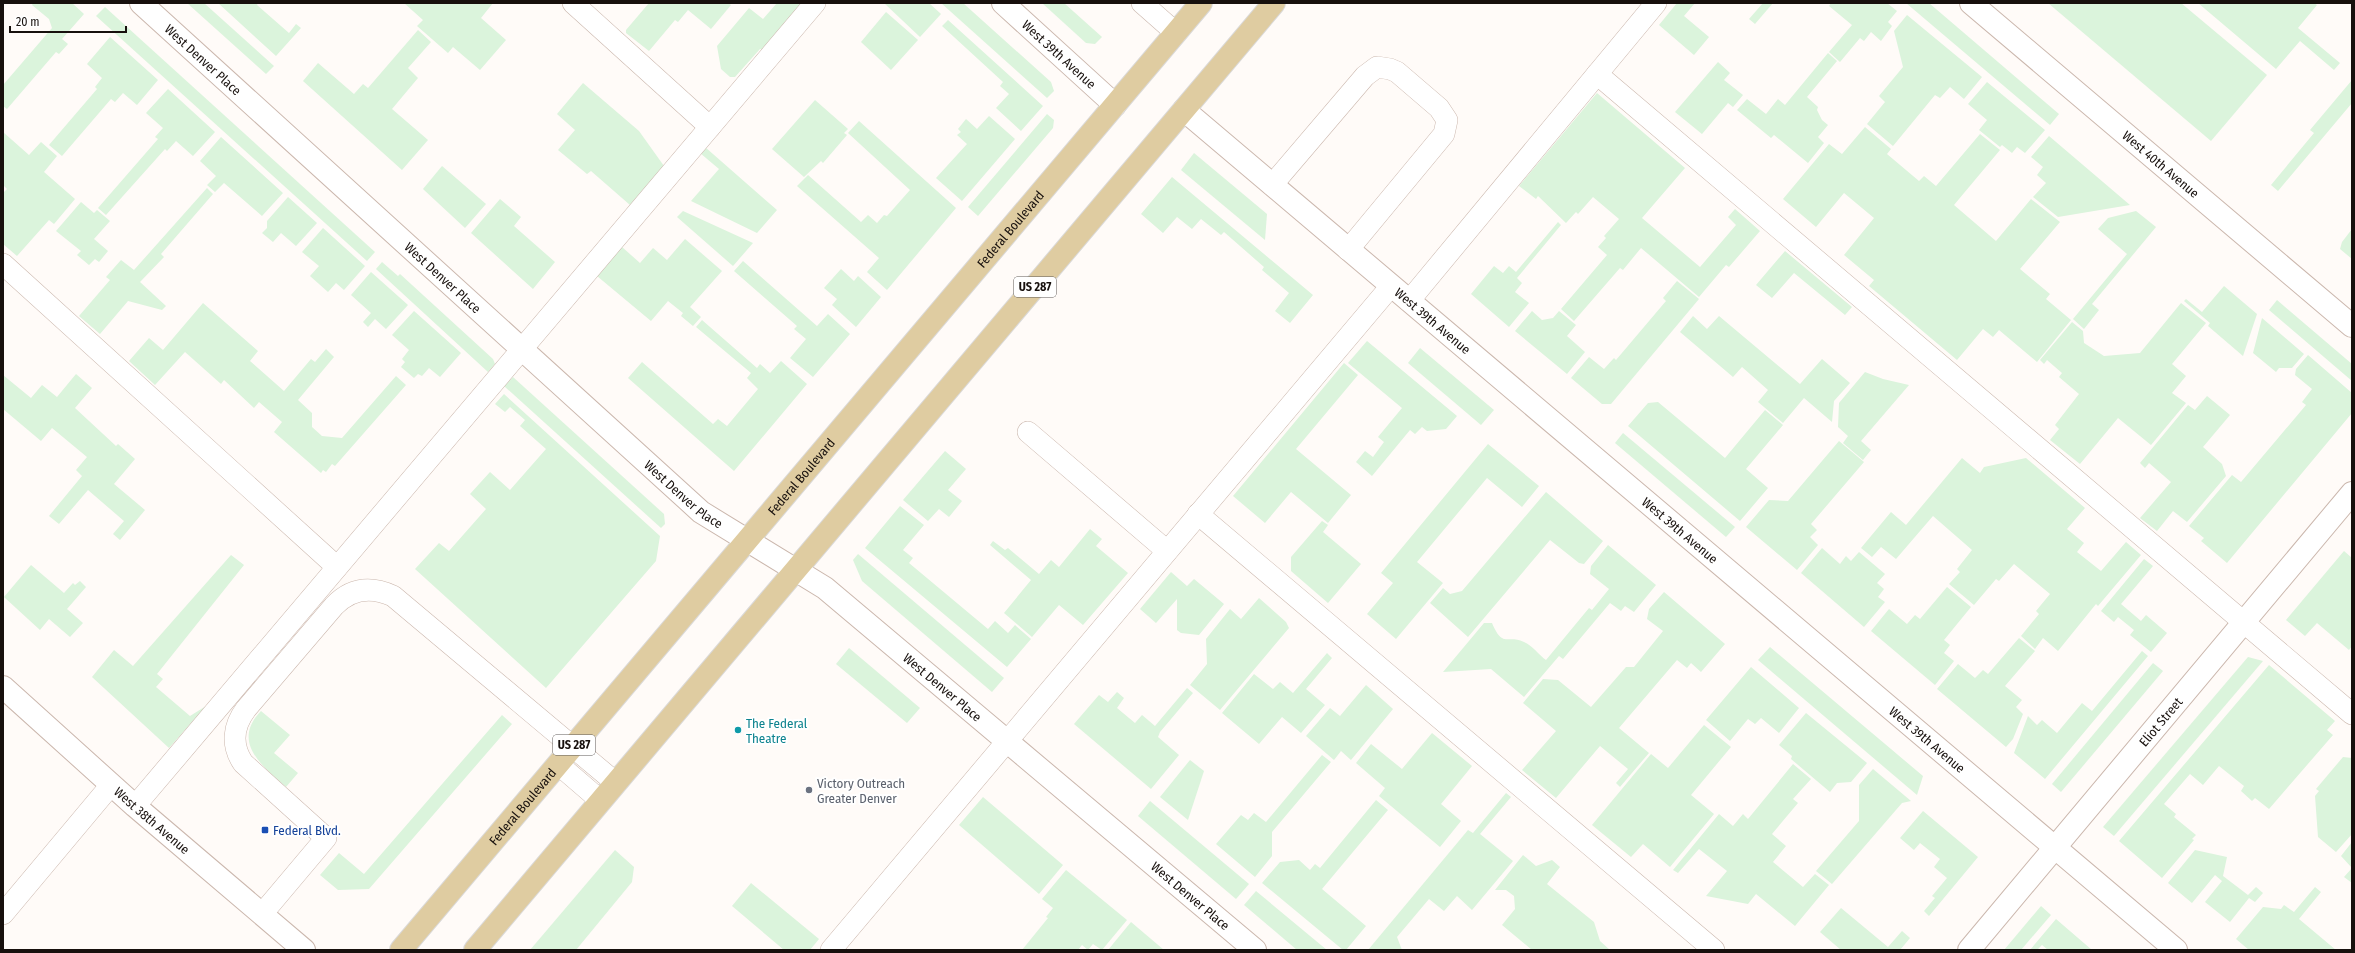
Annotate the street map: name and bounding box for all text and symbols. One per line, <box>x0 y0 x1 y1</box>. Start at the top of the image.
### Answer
scale bar <box>10 8 126 34</box>
text: 20 m <box>16 15 40 29</box>
street label: West 39th Avenue <box>1019 17 1099 92</box>
street label: West Denver Place <box>162 21 244 98</box>
street label: West 40th Avenue <box>2119 128 2202 201</box>
street label: Federal Boulevard <box>974 188 1047 271</box>
street label: West Denver Place <box>401 239 484 316</box>
road number: US 287 <box>1014 277 1056 297</box>
street label: West 39th Avenue <box>1392 285 1473 357</box>
street label: Federal Boulevard <box>765 435 838 518</box>
street label: West Denver Place <box>641 457 725 531</box>
street label: West 39th Avenue <box>1639 494 1721 567</box>
street label: West Denver Place <box>900 650 985 725</box>
street label: Eliot Street <box>2136 694 2186 749</box>
street label: West 39th Avenue <box>1886 704 1968 776</box>
place label: The Federal Theatre <box>746 716 808 746</box>
marker: The Federal Theatre <box>733 725 743 735</box>
road number: US 287 <box>553 735 595 755</box>
street label: Federal Boulevard <box>486 765 559 848</box>
place label: Victory Outreach Greater Denver <box>817 776 905 806</box>
street label: West 38th Avenue <box>111 784 193 857</box>
marker: Victory Outreach Greater Denver <box>804 785 814 795</box>
place label: Federal Blvd. <box>273 823 341 838</box>
marker: Federal Blvd. <box>260 825 270 835</box>
street label: West Denver Place <box>1148 859 1232 933</box>

